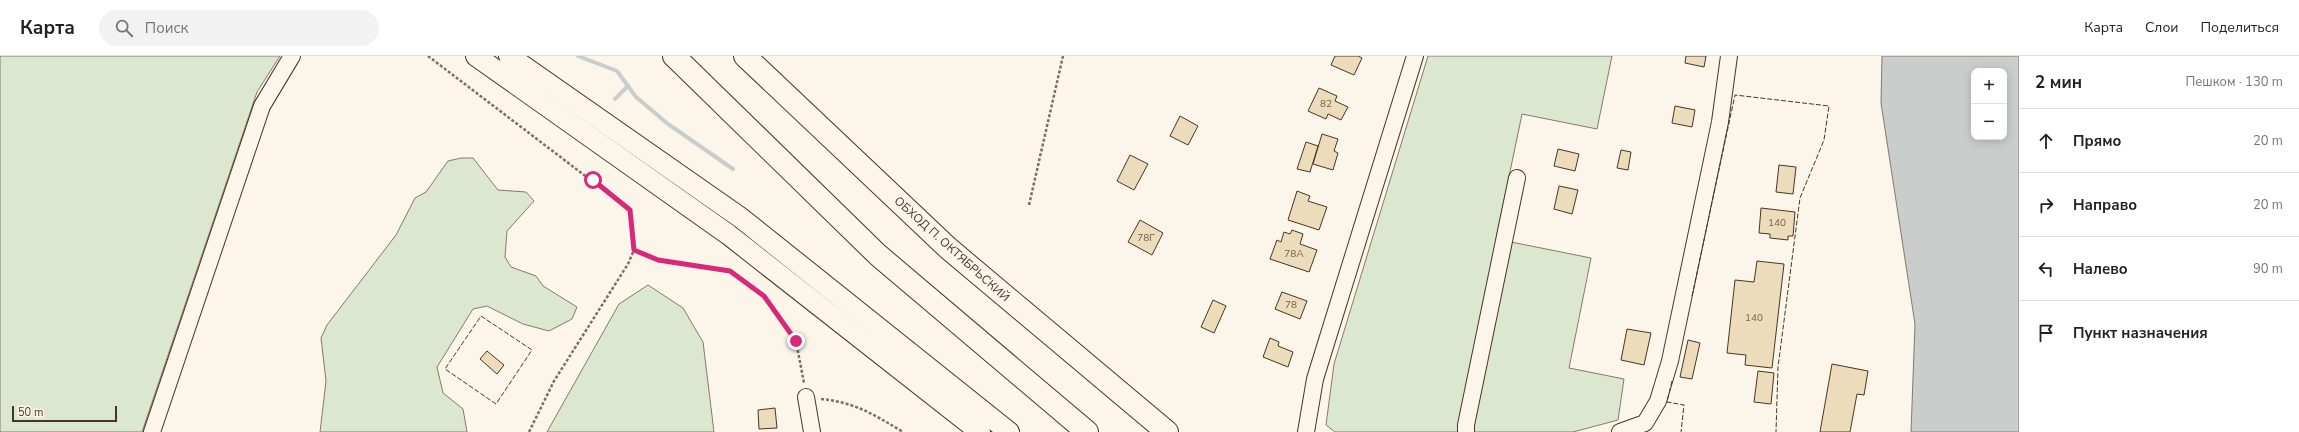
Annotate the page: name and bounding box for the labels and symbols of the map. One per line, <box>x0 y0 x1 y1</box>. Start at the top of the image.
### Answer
house number: 82 <box>1320 97 1332 111</box>
route start <box>584 171 602 189</box>
street label: ОБХОД П. ОКТЯБРЬСКИЙ <box>891 193 1013 305</box>
house number: 140 <box>1768 216 1786 230</box>
house number: 78Г <box>1137 231 1155 245</box>
house number: 78А <box>1284 247 1304 261</box>
house number: 78 <box>1285 298 1297 312</box>
house number: 140 <box>1745 311 1763 325</box>
route end <box>787 332 805 350</box>
scale bar <box>12 404 117 423</box>

